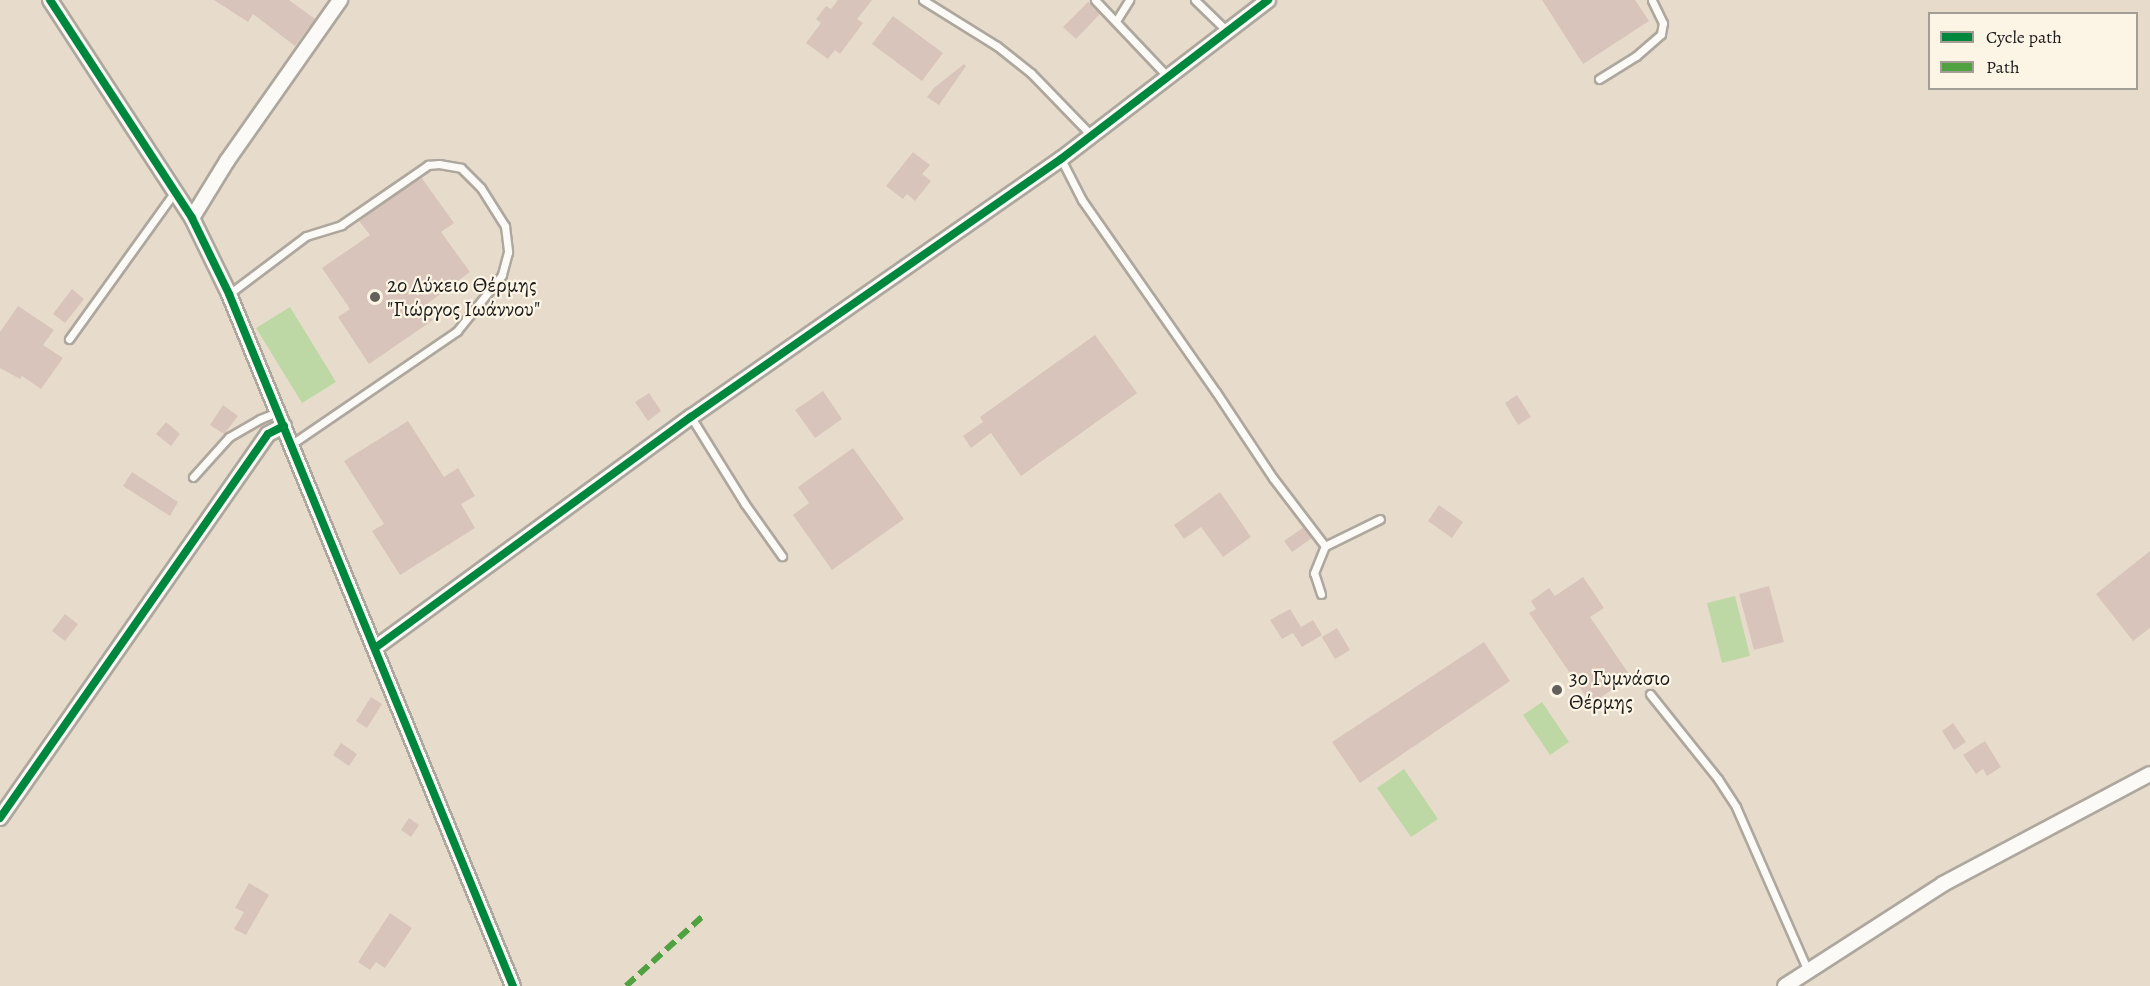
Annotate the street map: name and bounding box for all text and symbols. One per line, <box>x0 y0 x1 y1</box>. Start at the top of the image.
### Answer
legend <box>1928 12 2138 90</box>
text: Cycle path <box>1986 25 2062 49</box>
text: Path <box>1986 55 2020 79</box>
place label: 2ο Λύκειο Θέρμης "Γιώργος Ιωάννου" <box>387 272 540 322</box>
marker: 2ο Λύκειο Θέρμης "Γιώργος Ιωάννου" <box>368 290 382 304</box>
place label: 3ο Γυμνάσιο Θέρμης <box>1569 665 1670 715</box>
marker: 3ο Γυμνάσιο Θέρμης <box>1550 683 1564 697</box>

